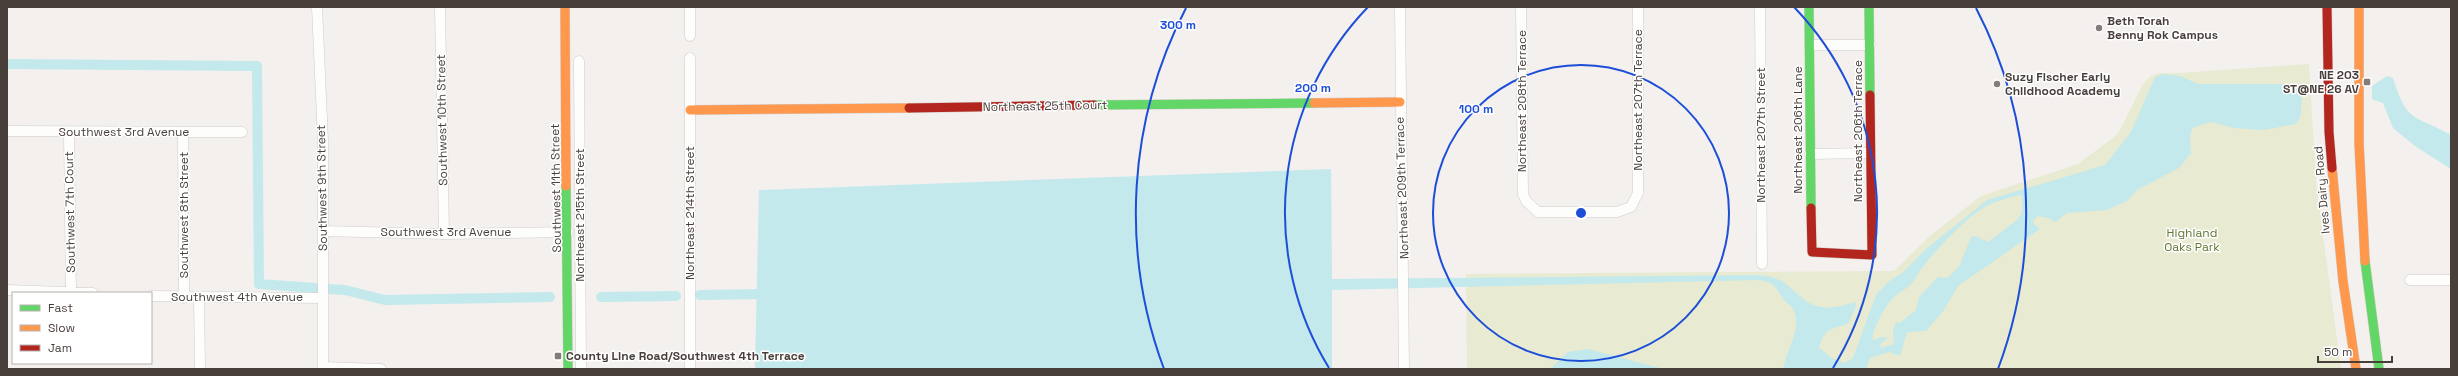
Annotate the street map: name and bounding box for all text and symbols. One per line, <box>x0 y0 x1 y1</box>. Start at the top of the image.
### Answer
place label: Beth Torah Benny Rok Campus <box>2107 13 2218 43</box>
text: 300 m <box>1160 17 1196 33</box>
marker: Beth Torah Benny Rok Campus <box>2094 23 2104 33</box>
street label: Northeast 207th Terrace <box>1630 29 1646 171</box>
street label: Northeast 208th Terrace <box>1514 30 1530 172</box>
street label: Southwest 10th Street <box>433 54 451 186</box>
street label: Northeast 206th Terrace <box>1850 60 1866 202</box>
street label: Northeast 206th Lane <box>1790 66 1806 194</box>
street label: Northeast 207th Street <box>1753 67 1769 203</box>
place label: NE 203 ST@NE 26 AV <box>2283 67 2360 97</box>
place label: Suzy Fischer Early Childhood Academy <box>2005 69 2120 99</box>
marker: NE 203 ST@NE 26 AV <box>2362 77 2372 87</box>
marker: Suzy Fischer Early Childhood Academy <box>1992 79 2002 89</box>
text: 200 m <box>1295 80 1331 96</box>
street label: Northeast 25th Court <box>983 97 1107 115</box>
text: 100 m <box>1459 101 1493 117</box>
street label: Northeast 209th Terrace <box>1392 117 1412 259</box>
street label: Southwest 11th Street <box>547 123 565 253</box>
street label: Southwest 3rd Avenue <box>59 124 189 140</box>
street label: Southwest 9th Street <box>313 125 331 251</box>
street label: Northeast 214th Street <box>682 146 698 280</box>
street label: Ives Dairy Road <box>2310 146 2334 234</box>
street label: Northeast 215th Street <box>572 148 588 282</box>
street label: Southwest 7th Court <box>61 151 79 273</box>
street label: Southwest 8th Street <box>176 152 192 278</box>
centre of rings <box>1574 206 1588 220</box>
street label: Southwest 3rd Avenue <box>381 224 511 240</box>
park label: Highland Oaks Park <box>2164 225 2220 255</box>
street label: Southwest 4th Avenue <box>171 289 303 305</box>
legend <box>12 292 152 364</box>
text: Fast <box>48 300 73 316</box>
text: Slow <box>48 320 75 336</box>
scale bar <box>2318 338 2392 364</box>
text: Jam <box>48 340 72 356</box>
text: 50 m <box>2324 344 2352 360</box>
place label: County Line Road/Southwest 4th Terrace <box>566 348 805 364</box>
marker: County Line Road/Southwest 4th Terrace <box>553 351 563 361</box>

